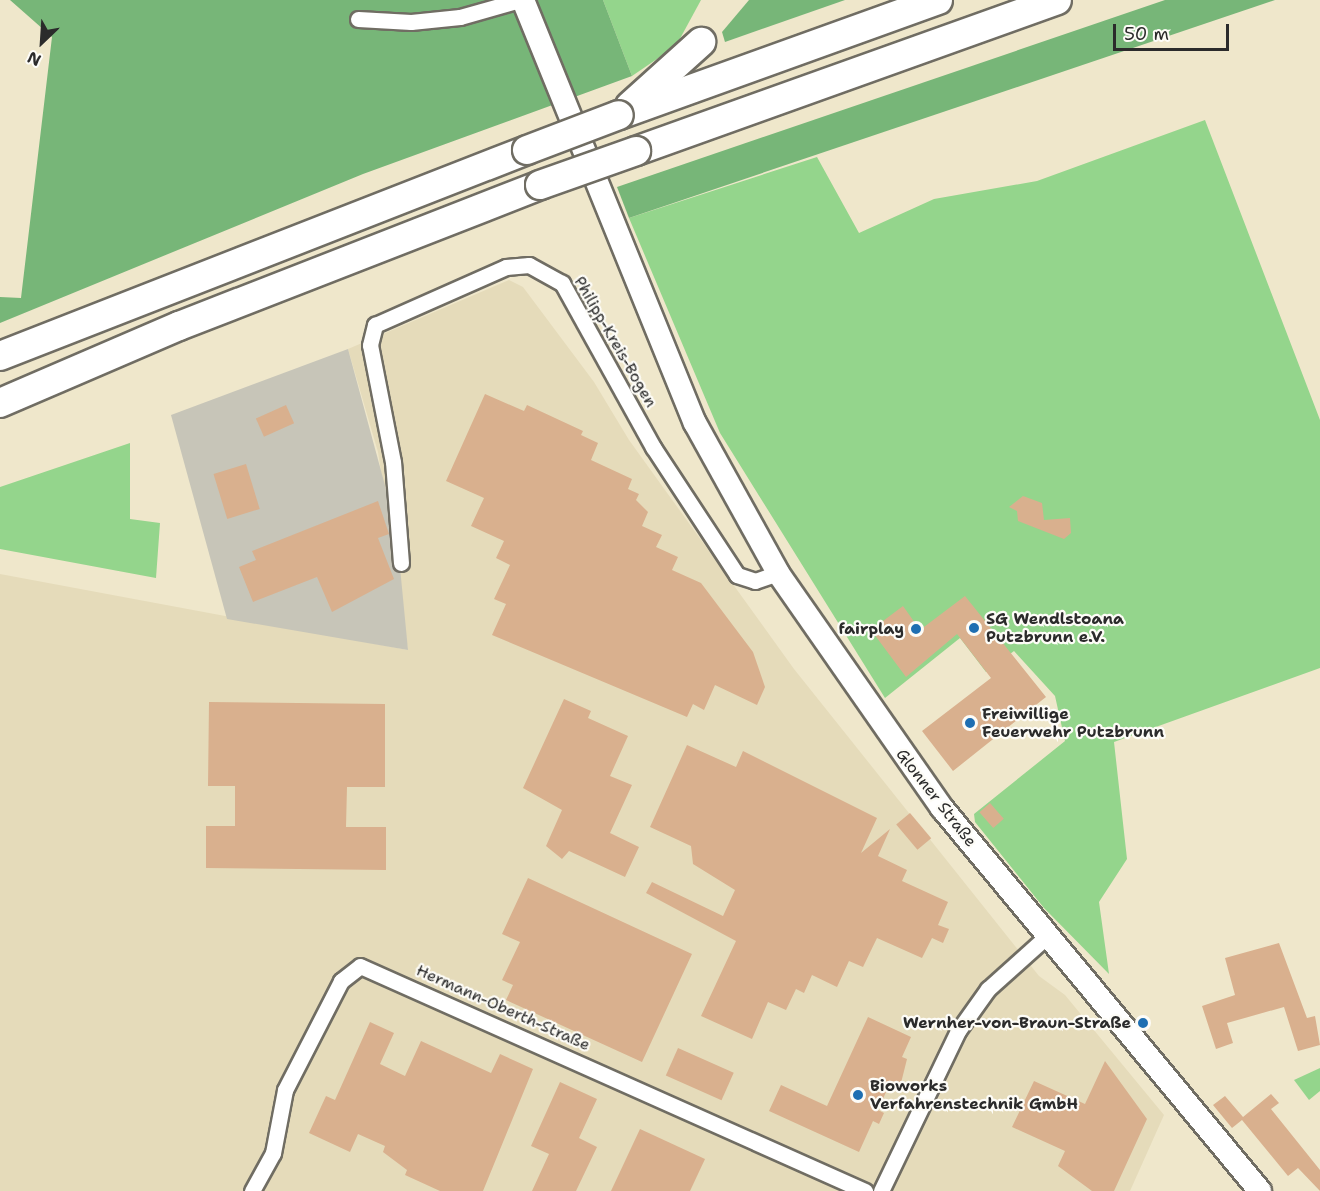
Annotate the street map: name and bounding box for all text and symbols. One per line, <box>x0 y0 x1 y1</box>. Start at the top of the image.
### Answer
north arrow <box>12 12 72 72</box>
scale bar <box>1116 12 1232 50</box>
text: 50 m <box>1124 22 1169 46</box>
text: N <box>24 47 44 71</box>
street label: Philipp-Kreis-Bogen <box>570 273 660 411</box>
place label: SG Wendlstoana Putzbrunn e.V. <box>986 609 1124 647</box>
place label: fairplay <box>838 619 904 639</box>
marker: SG Wendlstoana Putzbrunn e.V. <box>967 621 981 635</box>
marker: fairplay <box>909 622 923 636</box>
place label: Freiwillige Feuerwehr Putzbrunn <box>982 704 1164 742</box>
marker: Freiwillige Feuerwehr Putzbrunn <box>963 716 977 730</box>
street label: Glonner Straße <box>892 745 980 851</box>
street label: Hermann-Oberth-Straße <box>413 961 593 1055</box>
place label: Wernher-von-Braun-Straße <box>903 1013 1131 1033</box>
marker: Wernher-von-Braun-Straße <box>1136 1016 1150 1030</box>
place label: Bioworks Verfahrenstechnik GmbH <box>870 1076 1078 1114</box>
marker: Bioworks Verfahrenstechnik GmbH <box>851 1088 865 1102</box>

